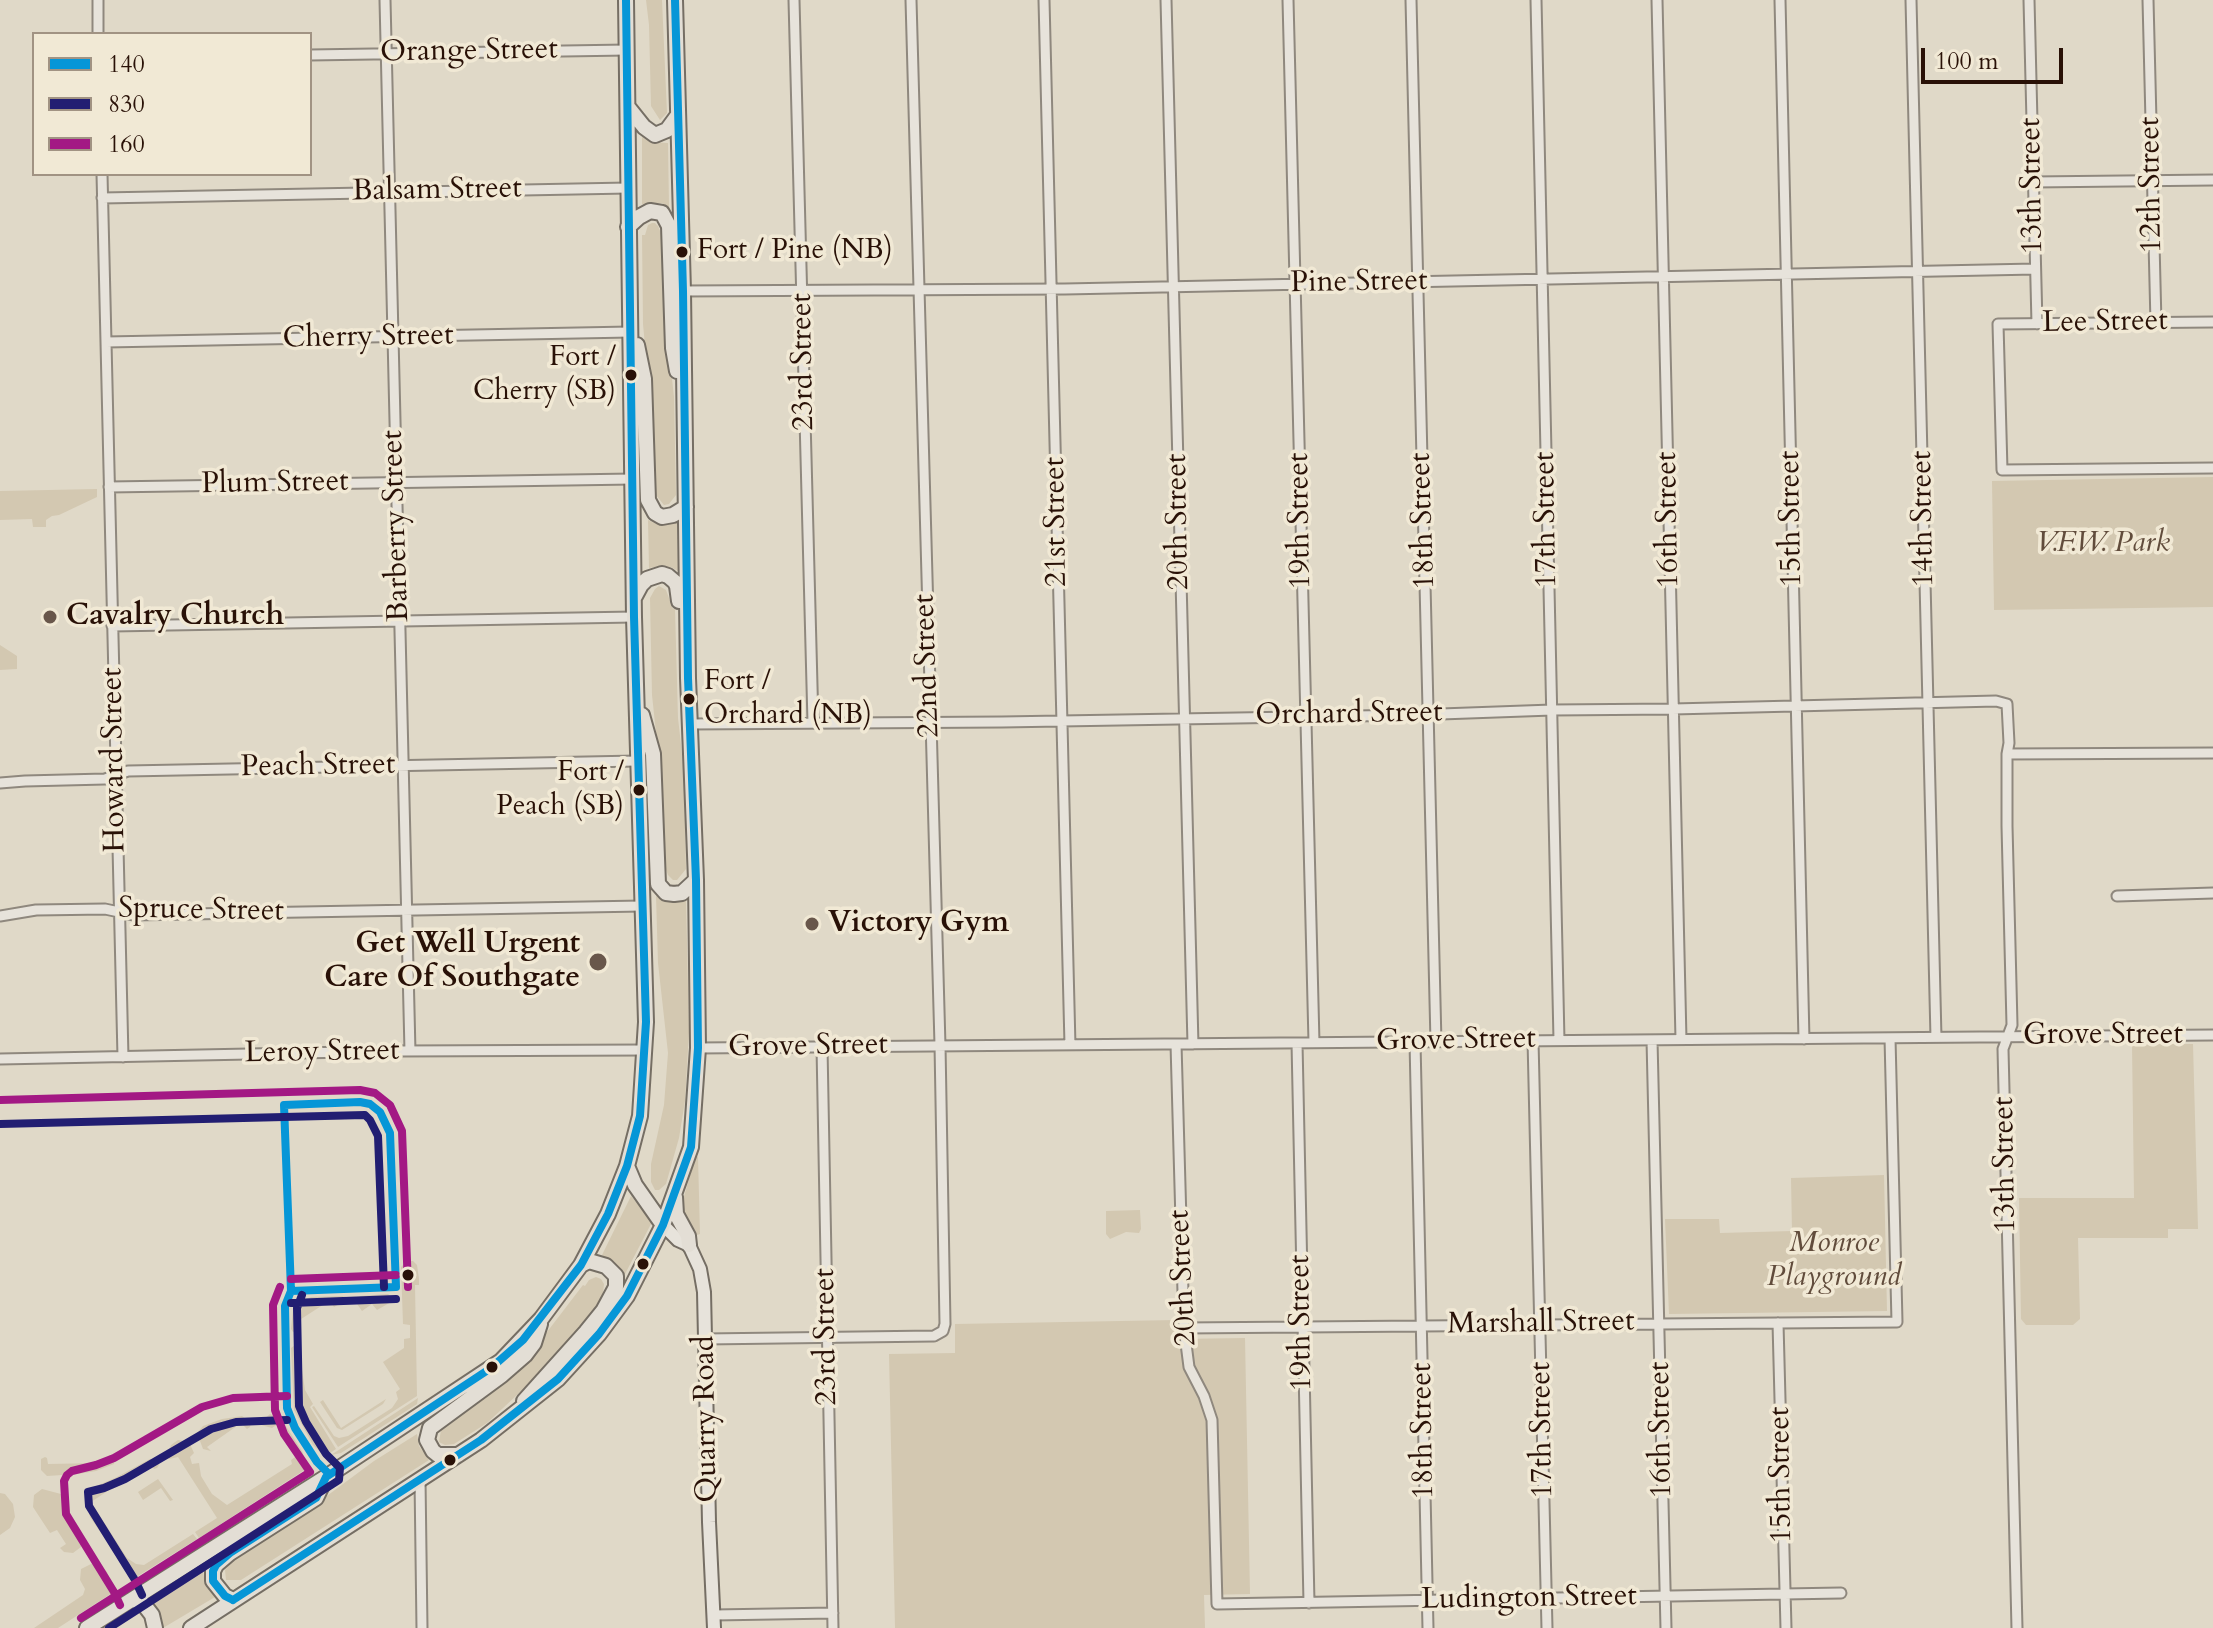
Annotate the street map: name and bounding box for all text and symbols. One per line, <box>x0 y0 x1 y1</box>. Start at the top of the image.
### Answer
legend <box>32 32 312 176</box>
street label: Orange Street <box>380 32 558 72</box>
scale bar <box>1925 32 2067 82</box>
text: 100 m <box>1935 45 1999 78</box>
text: 140 <box>108 48 145 81</box>
text: 830 <box>108 88 145 121</box>
street label: 12th Street <box>2133 116 2171 254</box>
street label: 13th Street <box>2014 117 2052 255</box>
text: 160 <box>108 128 145 161</box>
street label: Balsam Street <box>352 172 522 210</box>
place label: Fort / Pine (NB) <box>697 235 893 269</box>
marker: Fort / Pine (NB) <box>674 244 690 260</box>
street label: Pine Street <box>1290 264 1428 302</box>
street label: 23rd Street <box>785 293 823 431</box>
street label: Lee Street <box>2042 304 2168 342</box>
street label: Cherry Street <box>282 319 454 357</box>
place label: Fort / Cherry (SB) <box>473 342 616 408</box>
marker: Fort / Cherry (SB) <box>623 367 639 383</box>
street label: Barberry Street <box>376 429 418 623</box>
street label: 15th Street <box>1773 450 1811 588</box>
street label: 14th Street <box>1905 450 1943 588</box>
street label: 17th Street <box>1528 451 1566 589</box>
street label: 16th Street <box>1650 451 1688 589</box>
street label: 19th Street <box>1282 452 1320 590</box>
street label: 18th Street <box>1404 452 1444 590</box>
street label: 20th Street <box>1160 453 1198 591</box>
street label: 21st Street <box>1038 456 1076 588</box>
street label: Plum Street <box>201 465 349 503</box>
park label: V.F.W. Park <box>2036 526 2170 562</box>
street label: 22nd Street <box>907 593 949 739</box>
place label: Cavalry Church <box>66 599 284 635</box>
marker: Cavalry Church <box>41 608 59 626</box>
place label: Fort / Orchard (NB) <box>704 666 872 732</box>
street label: Howard Street <box>95 667 135 853</box>
marker: Fort / Orchard (NB) <box>681 691 697 707</box>
street label: Orchard Street <box>1255 695 1443 735</box>
street label: Peach Street <box>240 748 396 786</box>
place label: Fort / Peach (SB) <box>496 757 624 823</box>
marker: Fort / Peach (SB) <box>631 782 647 798</box>
street label: Spruce Street <box>118 892 284 930</box>
place label: Victory Gym <box>828 906 1009 942</box>
marker: Victory Gym <box>803 915 821 933</box>
place label: Get Well Urgent Care Of Southgate <box>324 927 580 998</box>
marker: Get Well Urgent Care Of Southgate <box>587 951 609 973</box>
street label: Grove Street <box>2023 1018 2183 1054</box>
street label: Grove Street <box>1376 1022 1536 1060</box>
street label: Grove Street <box>728 1028 888 1066</box>
street label: Leroy Street <box>244 1034 400 1072</box>
street label: 13th Street <box>1987 1096 2025 1234</box>
street label: 20th Street <box>1162 1209 1206 1347</box>
park label: Monroe Playground <box>1767 1226 1901 1296</box>
street label: 19th Street <box>1283 1254 1321 1392</box>
unlabelled marker <box>635 1256 651 1272</box>
unlabelled marker <box>400 1267 416 1283</box>
street label: 23rd Street <box>808 1268 846 1406</box>
street label: Marshall Street <box>1447 1304 1635 1344</box>
street label: Quarry Road <box>688 1335 726 1503</box>
unlabelled marker <box>484 1359 500 1375</box>
street label: 17th Street <box>1524 1361 1562 1499</box>
street label: 16th Street <box>1643 1361 1681 1499</box>
street label: 18th Street <box>1405 1362 1443 1500</box>
street label: 15th Street <box>1763 1406 1801 1544</box>
unlabelled marker <box>442 1452 458 1468</box>
street label: Ludington Street <box>1421 1579 1637 1619</box>

